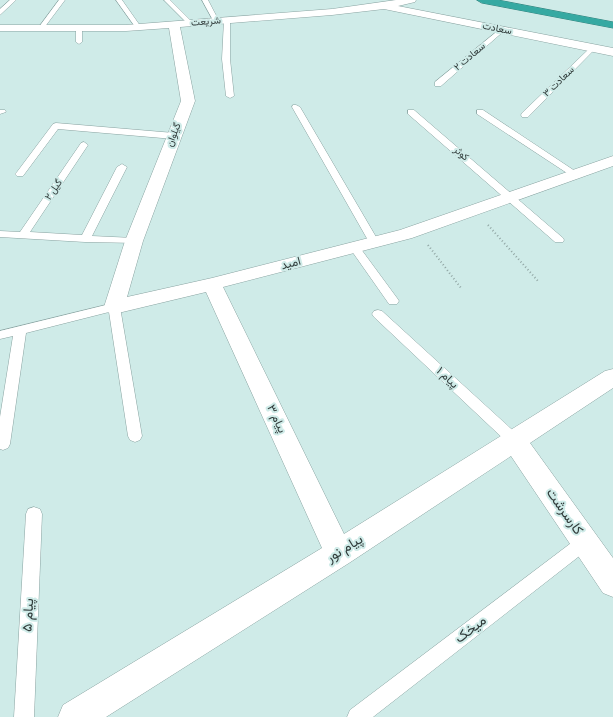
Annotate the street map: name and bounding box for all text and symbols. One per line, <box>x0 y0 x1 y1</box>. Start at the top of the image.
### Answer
street label: شریعت <box>191 14 222 30</box>
street label: سعادت <box>481 20 513 38</box>
street label: سعادت ۲ <box>452 40 489 74</box>
street label: سعادت ۳ <box>541 64 578 100</box>
street label: گیلوان <box>163 121 185 149</box>
street label: کوثر <box>450 143 472 164</box>
street label: گیل ۲ <box>42 176 66 203</box>
street label: امید <box>279 254 303 274</box>
street label: پیام ۱ <box>432 364 462 392</box>
street label: پیام ۳ <box>263 402 289 436</box>
street label: کارسرشت <box>542 485 586 539</box>
street label: پیام نور <box>323 531 367 567</box>
street label: پیام ۵ <box>20 598 38 632</box>
street label: میخک <box>452 612 490 648</box>

